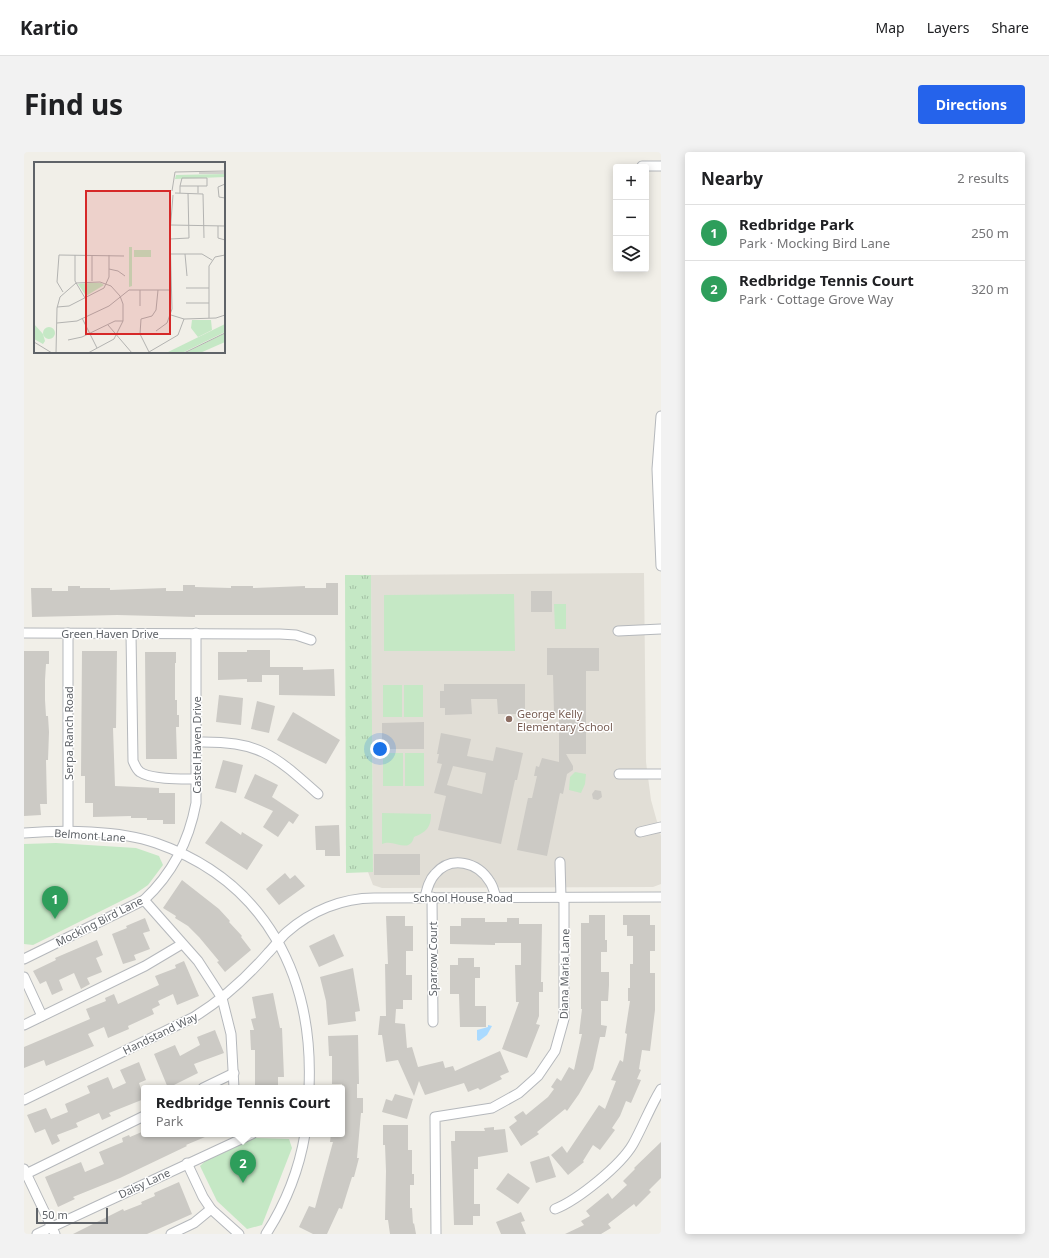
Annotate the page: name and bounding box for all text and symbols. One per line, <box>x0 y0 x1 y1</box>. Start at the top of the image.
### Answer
text: Kartio <box>20 15 78 41</box>
text: Map <box>876 18 905 37</box>
text: Layers <box>927 18 969 37</box>
text: Share <box>991 18 1029 37</box>
text: Find us <box>24 85 123 123</box>
button: Directions <box>918 85 1025 124</box>
inset map <box>34 162 225 353</box>
map controls <box>613 164 649 272</box>
button: + <box>613 164 649 200</box>
text: Nearby <box>701 167 763 190</box>
text: 2 results <box>957 169 1009 187</box>
button: − <box>613 200 649 236</box>
text: Redbridge Park <box>739 214 854 234</box>
text: 1 <box>710 224 718 242</box>
text: 250 m <box>971 224 1009 242</box>
text: Park · Mocking Bird Lane <box>739 234 890 252</box>
button: layers <box>613 236 649 272</box>
text: Redbridge Tennis Court <box>739 270 914 290</box>
text: 2 <box>710 280 718 298</box>
text: 320 m <box>971 280 1009 298</box>
text: Park · Cottage Grove Way <box>739 290 893 308</box>
street label: Green Haven Drive <box>61 626 159 641</box>
street label: Serpa Ranch Road <box>61 686 76 780</box>
street label: Castel Haven Drive <box>189 696 204 794</box>
place label: George Kelly Elementary School <box>517 706 613 734</box>
marker: George Kelly Elementary School <box>504 714 514 724</box>
your location <box>370 739 390 759</box>
street label: Belmont Lane <box>54 825 126 845</box>
pin: 1 <box>42 886 68 919</box>
street label: School House Road <box>413 890 513 905</box>
street label: Mocking Bird Lane <box>53 893 145 949</box>
street label: Sparrow Court <box>425 922 440 996</box>
street label: Diana Maria Lane <box>556 929 572 1019</box>
street label: Handstand Way <box>120 1008 200 1058</box>
popup <box>141 1085 345 1137</box>
text: Redbridge Tennis Court <box>156 1092 330 1112</box>
text: Park <box>156 1112 183 1130</box>
pin: 2 <box>230 1150 256 1183</box>
street label: Daisy Lane <box>116 1164 172 1202</box>
scale bar <box>36 1206 108 1225</box>
text: 50 m <box>42 1207 68 1222</box>

